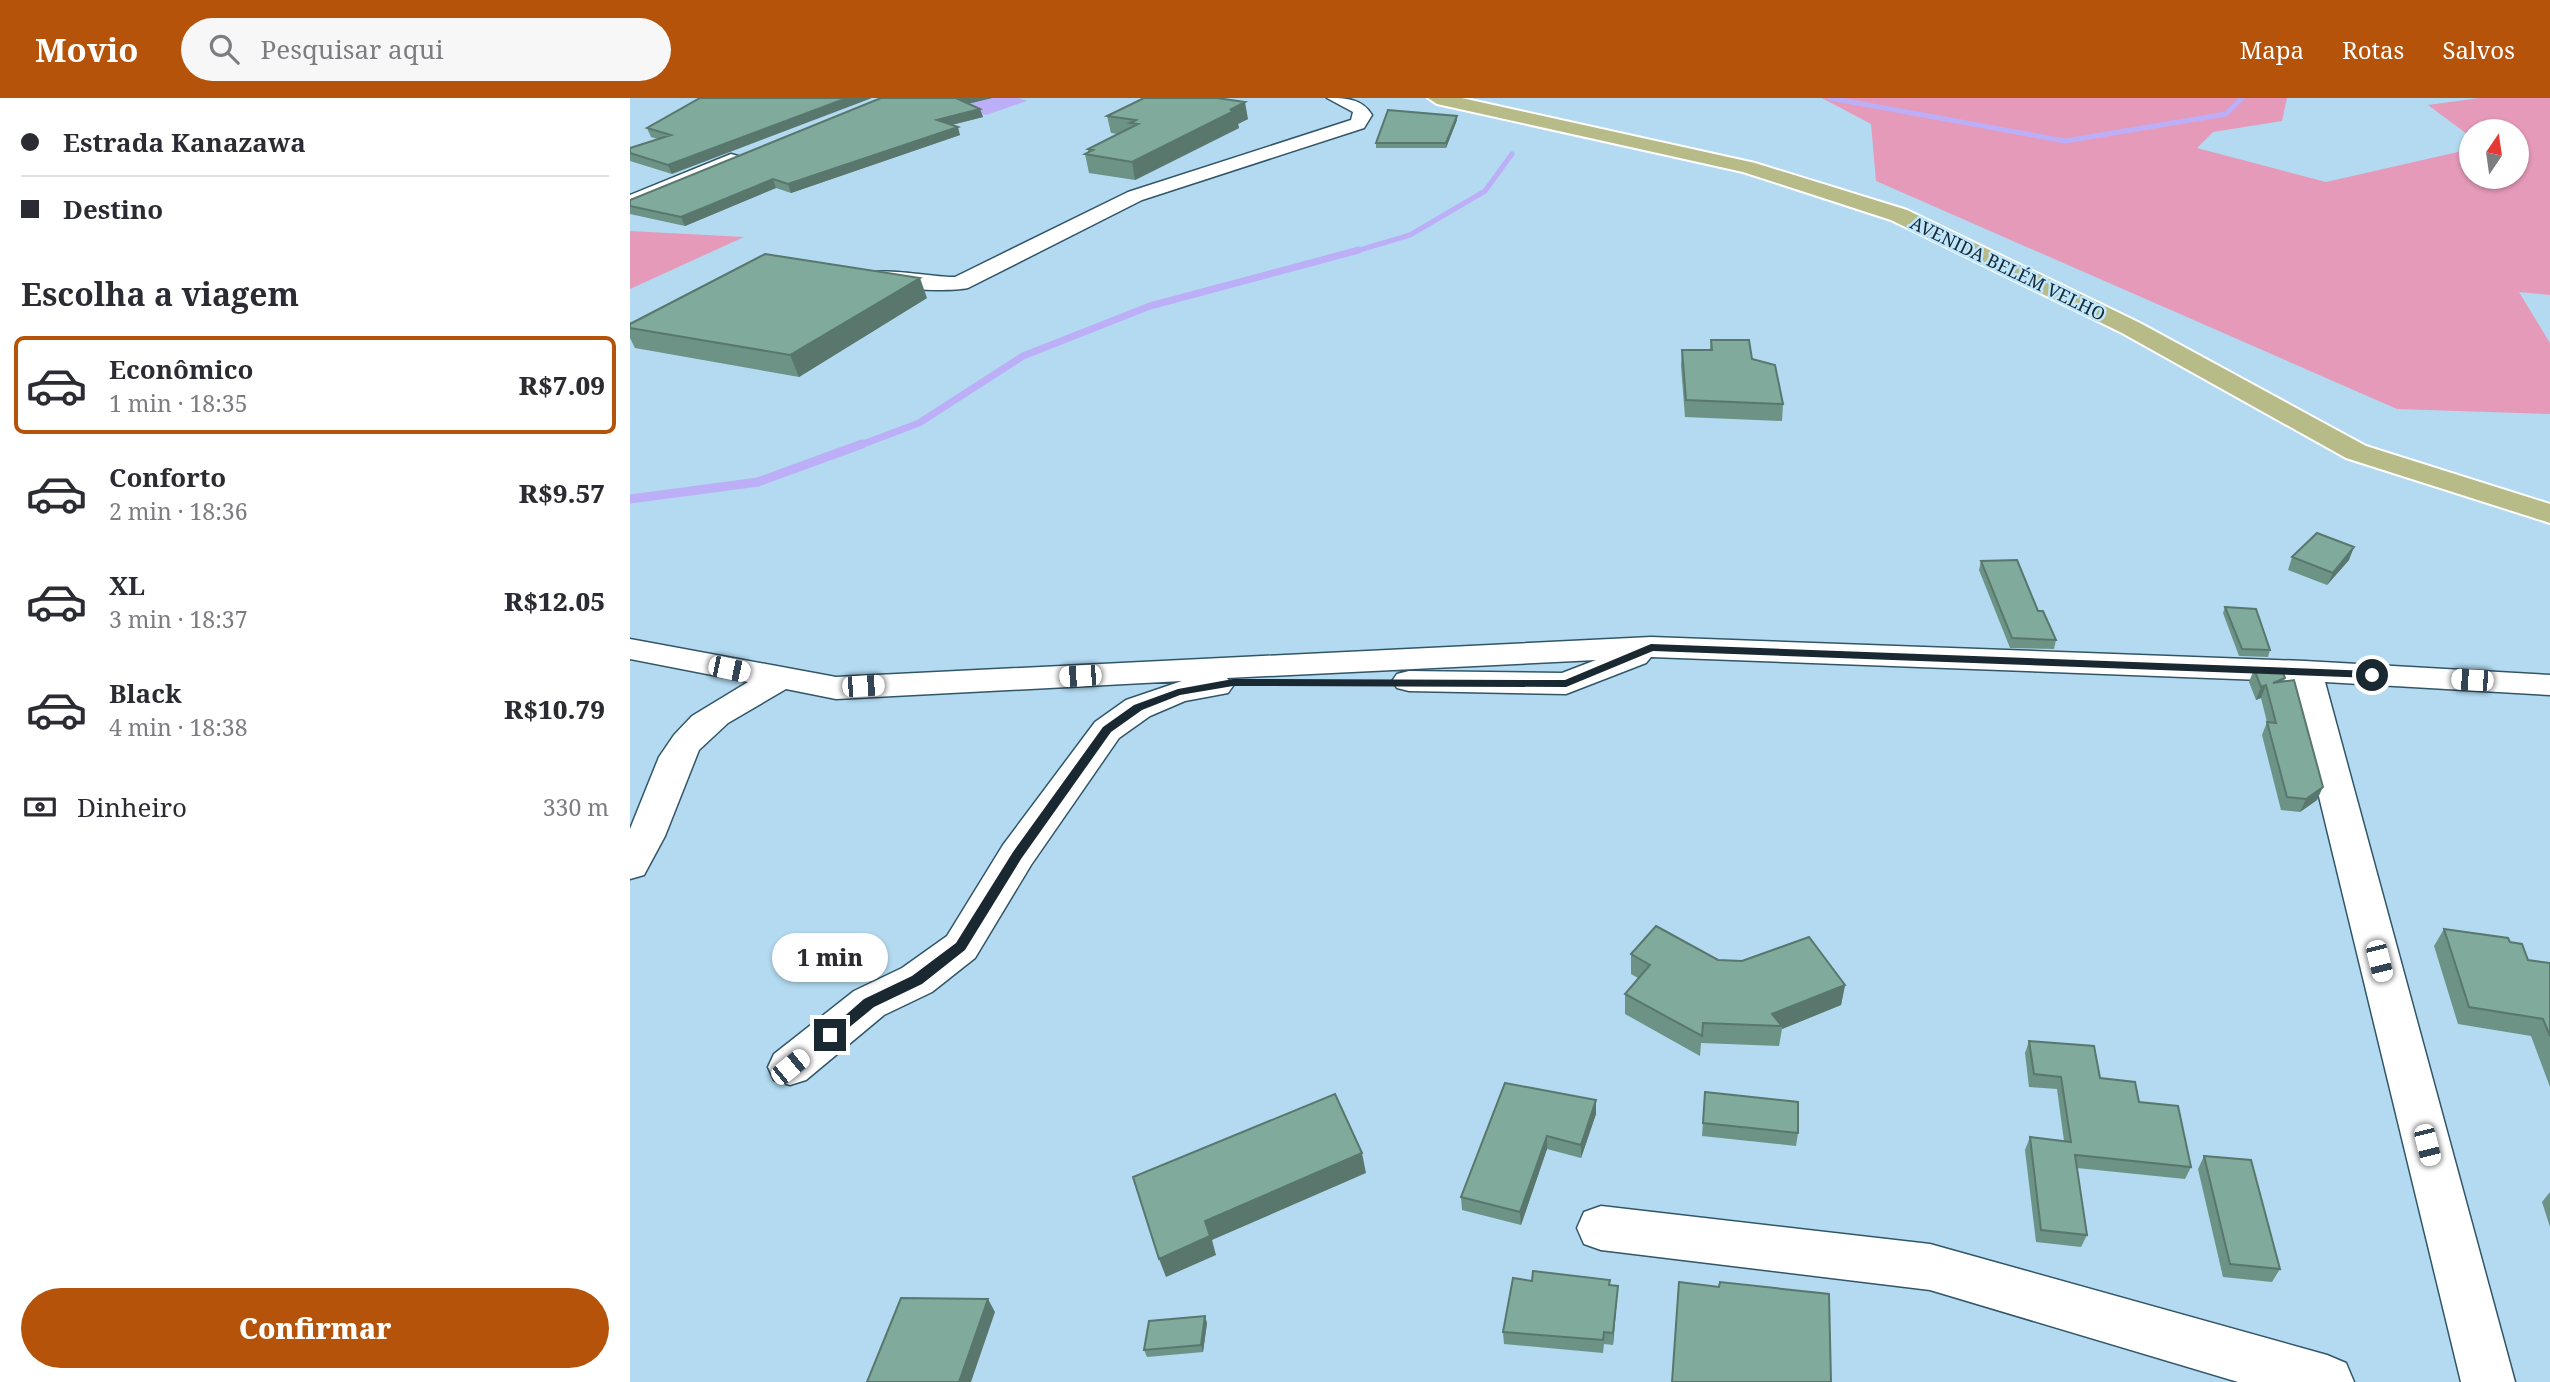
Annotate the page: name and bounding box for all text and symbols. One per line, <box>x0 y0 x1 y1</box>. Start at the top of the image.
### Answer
search box <box>181 18 671 81</box>
text: Movio <box>35 27 139 72</box>
icon: search <box>205 30 243 68</box>
text: Pesquisar aqui <box>261 31 444 67</box>
text: Mapa <box>2240 33 2304 66</box>
text: Rotas <box>2342 33 2404 66</box>
text: Salvos <box>2442 33 2515 66</box>
north arrow <box>2459 119 2529 189</box>
map controls <box>2459 119 2529 189</box>
text: Estrada Kanazawa <box>63 124 306 160</box>
text: Destino <box>63 191 163 227</box>
street label: AVENIDA BELÉM VELHO <box>1906 210 2110 326</box>
text: Escolha a viagem <box>21 272 299 315</box>
text: Econômico <box>109 351 253 387</box>
icon: car <box>25 354 88 417</box>
text: R$7.09 <box>519 367 605 403</box>
text: 1 min · 18:35 <box>109 387 247 419</box>
text: Conforto <box>109 459 226 495</box>
icon: car <box>25 462 88 525</box>
text: R$9.57 <box>519 475 605 511</box>
text: 2 min · 18:36 <box>109 495 247 527</box>
text: XL <box>109 567 145 603</box>
icon: car <box>25 570 88 633</box>
text: R$12.05 <box>504 583 605 619</box>
text: 3 min · 18:37 <box>109 603 247 635</box>
car <box>707 654 752 684</box>
route start <box>2356 659 2388 691</box>
car <box>1059 664 1102 688</box>
car <box>2451 668 2494 692</box>
car <box>842 674 885 698</box>
text: Black <box>109 675 182 711</box>
icon: car <box>25 678 88 741</box>
text: R$10.79 <box>504 691 605 727</box>
text: 4 min · 18:38 <box>109 711 247 743</box>
icon: cash <box>21 788 59 826</box>
text: Dinheiro <box>77 789 187 825</box>
text: 330 m <box>543 791 609 823</box>
callout: 1 min <box>772 934 888 982</box>
car <box>2364 938 2395 984</box>
text: 1 min <box>797 941 863 973</box>
route end <box>814 1019 846 1051</box>
car <box>768 1046 813 1088</box>
car <box>2412 1122 2443 1168</box>
button: Confirmar <box>21 1288 609 1368</box>

